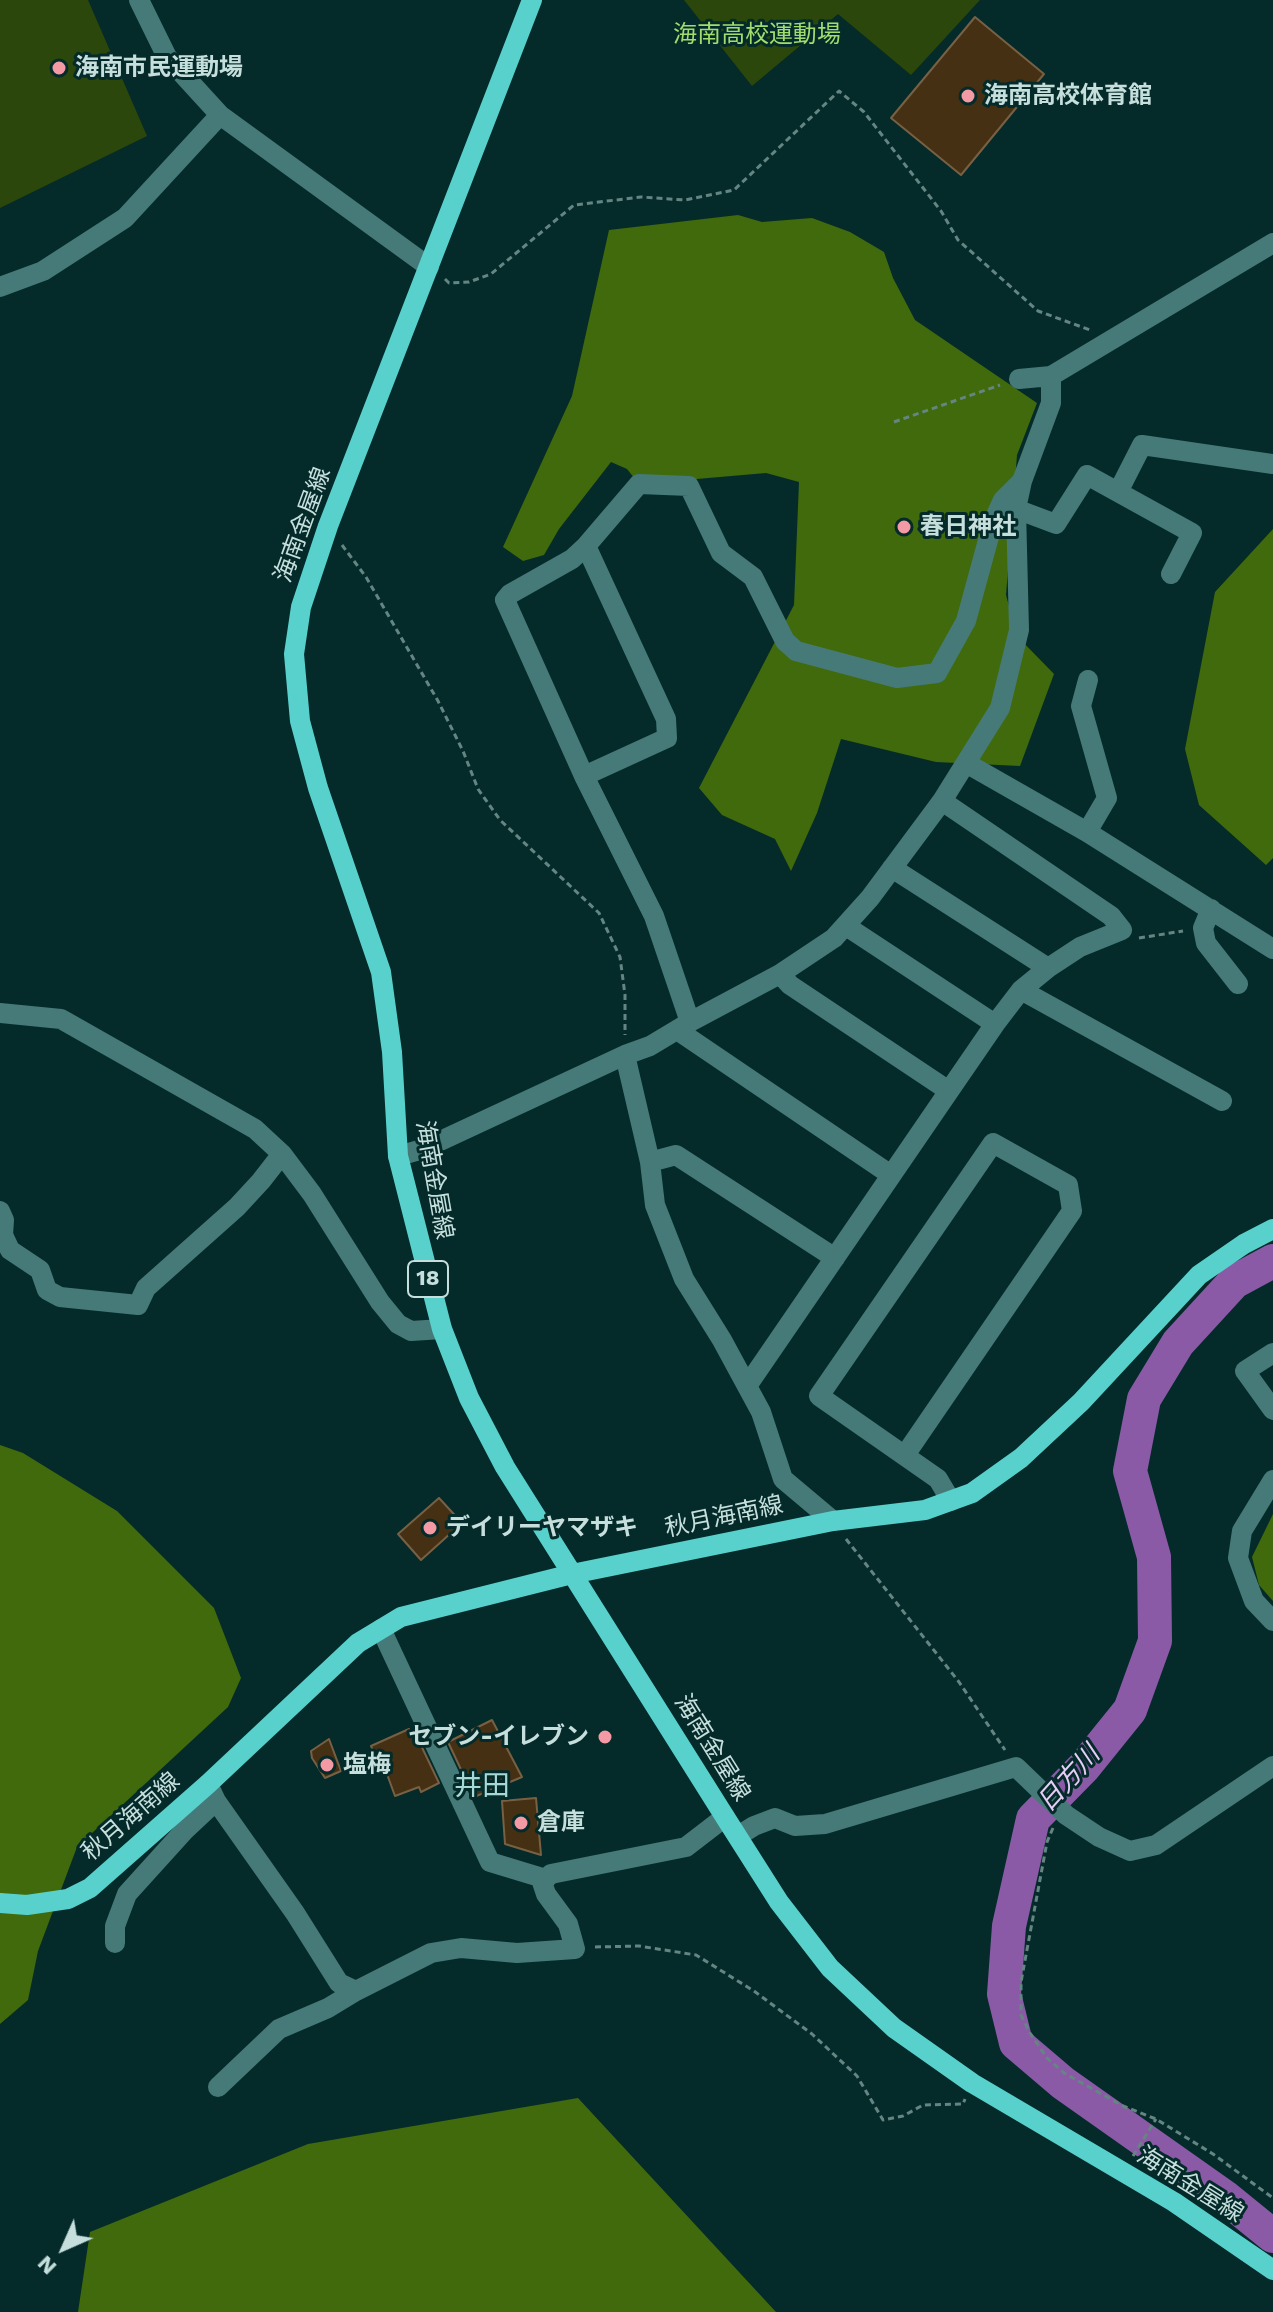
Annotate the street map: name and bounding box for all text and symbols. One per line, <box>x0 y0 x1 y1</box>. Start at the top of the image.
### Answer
park label: 海南高校運動場 <box>673 21 841 49</box>
place label: 海南市民運動場 <box>75 54 243 82</box>
marker: 海南市民運動場 <box>50 59 68 77</box>
place label: 海南高校体育館 <box>984 82 1152 110</box>
marker: 海南高校体育館 <box>959 87 977 105</box>
street label: 海南金屋線 <box>269 464 337 586</box>
place label: 春日神社 <box>920 513 1016 541</box>
marker: 春日神社 <box>895 518 913 536</box>
street label: 海南金屋線 <box>409 1118 459 1242</box>
road number: 18 <box>408 1261 448 1297</box>
street label: 秋月海南線 <box>662 1490 786 1544</box>
place label: デイリーヤマザキ <box>446 1514 638 1542</box>
marker: デイリーヤマザキ <box>421 1519 439 1537</box>
street label: 海南金屋線 <box>668 1689 756 1807</box>
place label: セブン-イレブン <box>408 1723 589 1751</box>
marker: セブン-イレブン <box>596 1728 614 1746</box>
water label: 日方川 <box>1031 1740 1107 1818</box>
place label: 塩梅 <box>343 1751 391 1779</box>
marker: 塩梅 <box>318 1756 336 1774</box>
street label: 秋月海南線 <box>76 1767 186 1867</box>
district label: 井田 <box>454 1770 510 1804</box>
place label: 倉庫 <box>537 1809 585 1837</box>
marker: 倉庫 <box>512 1814 530 1832</box>
street label: 海南金屋線 <box>1131 2141 1249 2229</box>
north arrow <box>24 2208 104 2288</box>
text: N <box>32 2251 61 2280</box>

